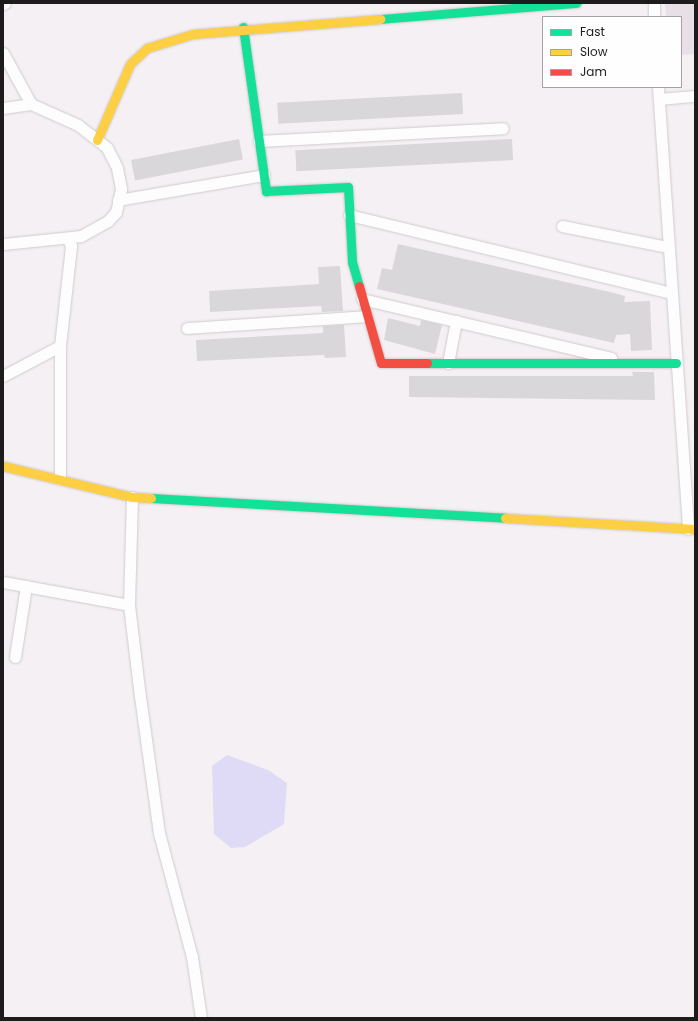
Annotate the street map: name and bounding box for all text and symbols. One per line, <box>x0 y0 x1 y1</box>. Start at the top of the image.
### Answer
legend <box>542 16 682 88</box>
text: Fast <box>580 23 605 40</box>
text: Slow <box>580 43 608 60</box>
text: Jam <box>580 63 607 80</box>

